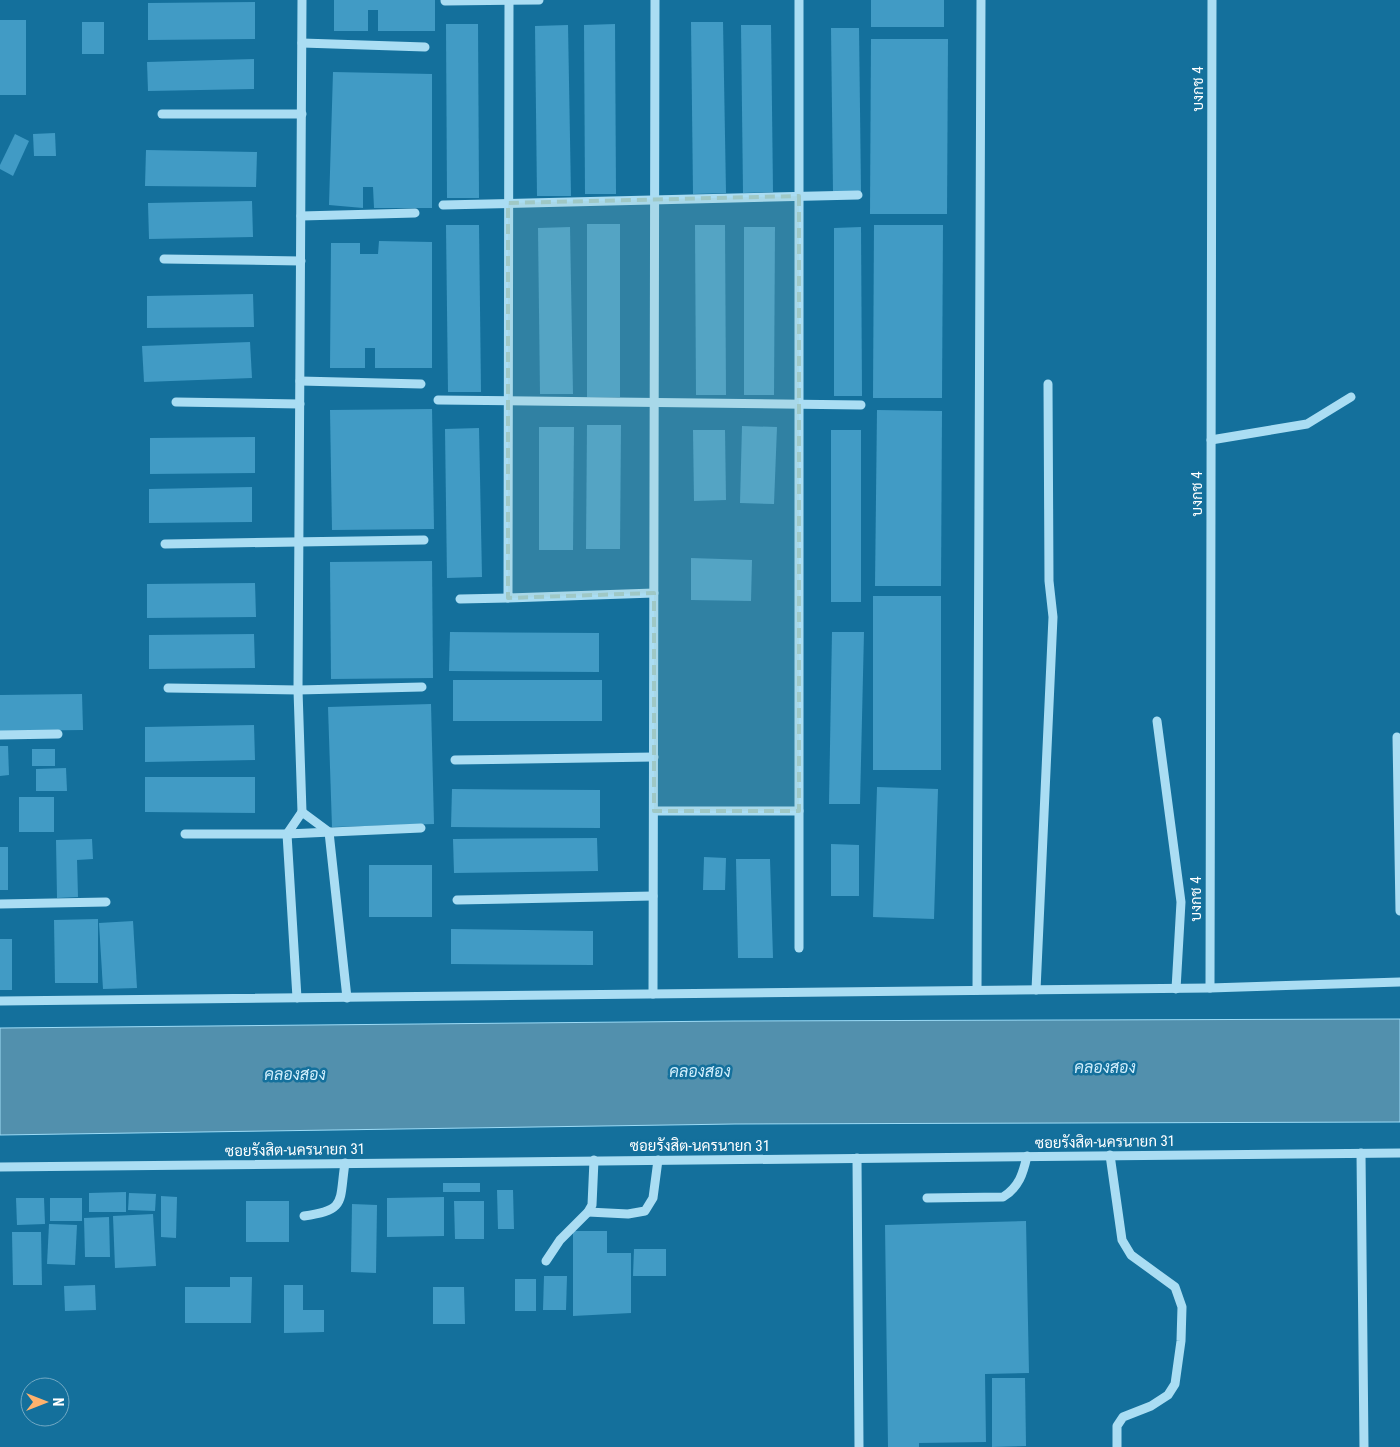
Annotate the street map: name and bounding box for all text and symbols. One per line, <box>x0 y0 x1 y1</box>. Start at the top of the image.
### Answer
street label: บงกช 4 <box>1189 66 1207 112</box>
street label: บงกช 4 <box>1188 471 1206 517</box>
street label: บงกช 4 <box>1187 876 1205 922</box>
water label: คลองสอง <box>1074 1058 1136 1077</box>
water label: คลองสอง <box>669 1062 731 1081</box>
water label: คลองสอง <box>264 1065 326 1084</box>
street label: ซอยรังสิต-นครนายก 31 <box>1035 1132 1175 1152</box>
street label: ซอยรังสิต-นครนายก 31 <box>630 1137 770 1155</box>
street label: ซอยรังสิต-นครนายก 31 <box>225 1140 365 1160</box>
north arrow <box>20 1377 70 1427</box>
text: N <box>50 1398 66 1406</box>

